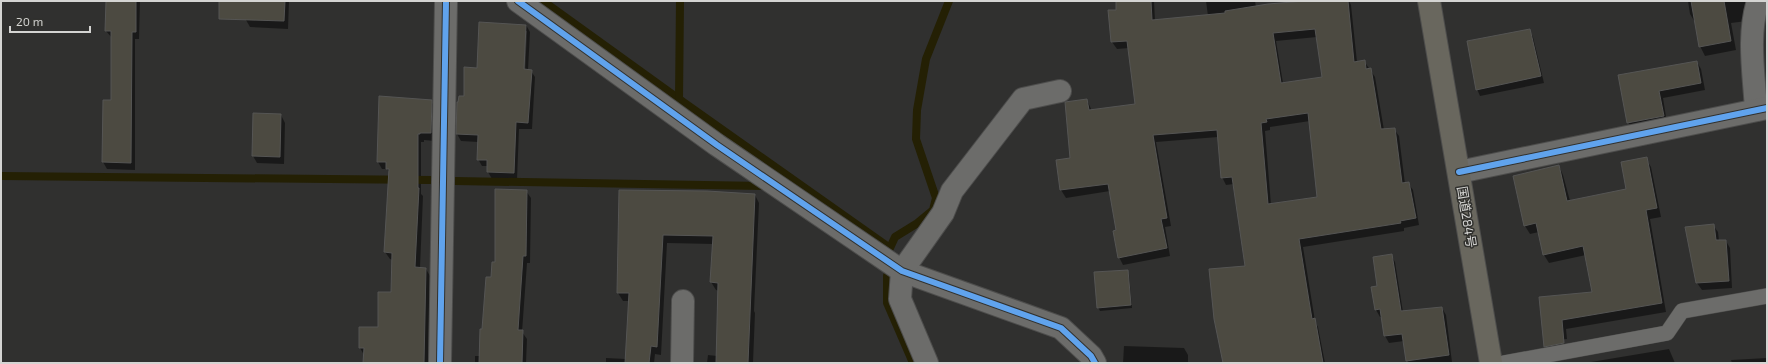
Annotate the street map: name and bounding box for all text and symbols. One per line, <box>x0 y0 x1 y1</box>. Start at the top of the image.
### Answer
scale bar <box>10 8 90 34</box>
text: 20 m <box>16 14 43 28</box>
street label: 国道284号 <box>1454 185 1480 249</box>

